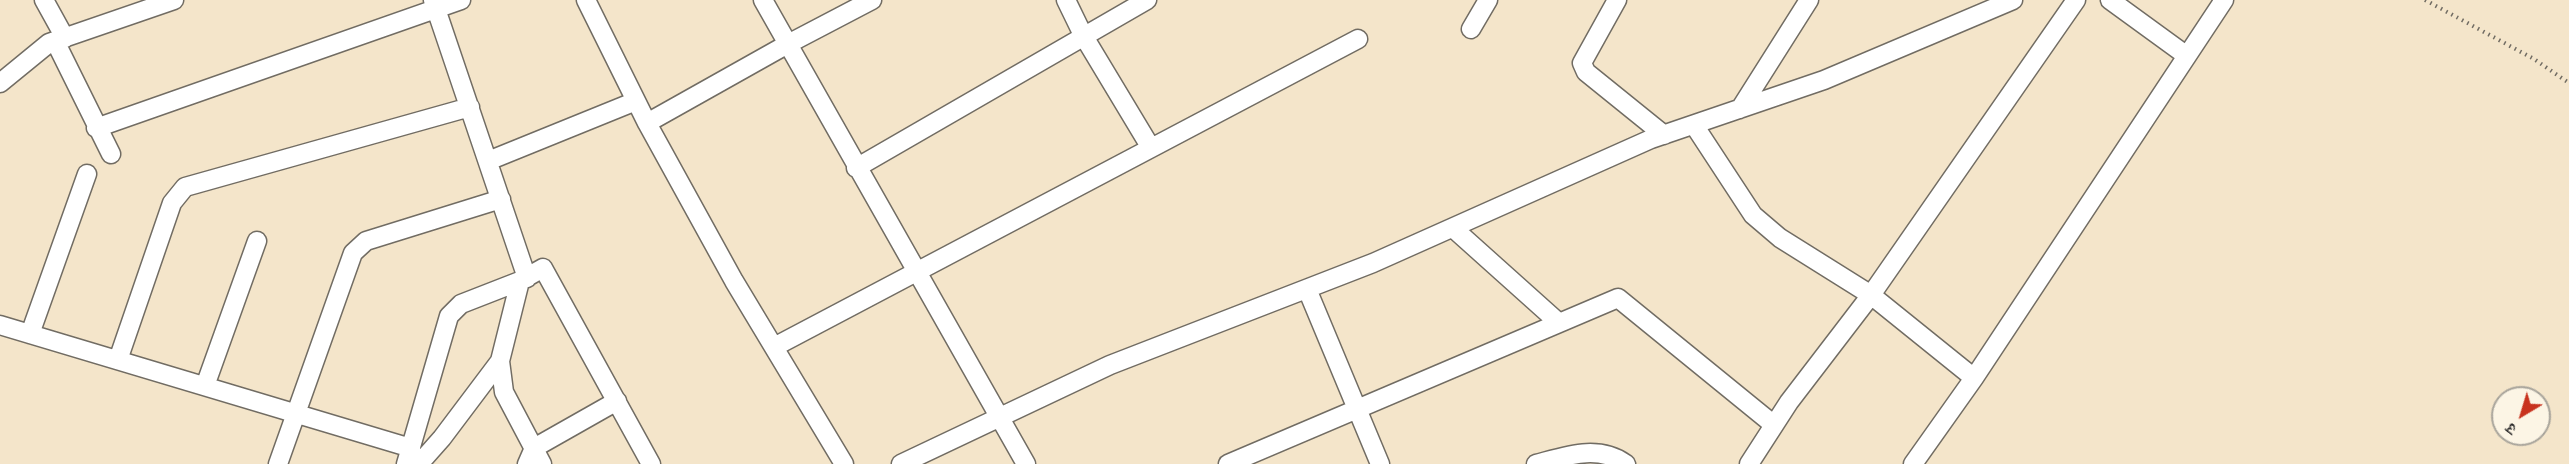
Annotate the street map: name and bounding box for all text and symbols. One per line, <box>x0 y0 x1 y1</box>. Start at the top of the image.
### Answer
north arrow <box>2491 386 2551 446</box>
text: उ <box>2501 418 2521 440</box>

